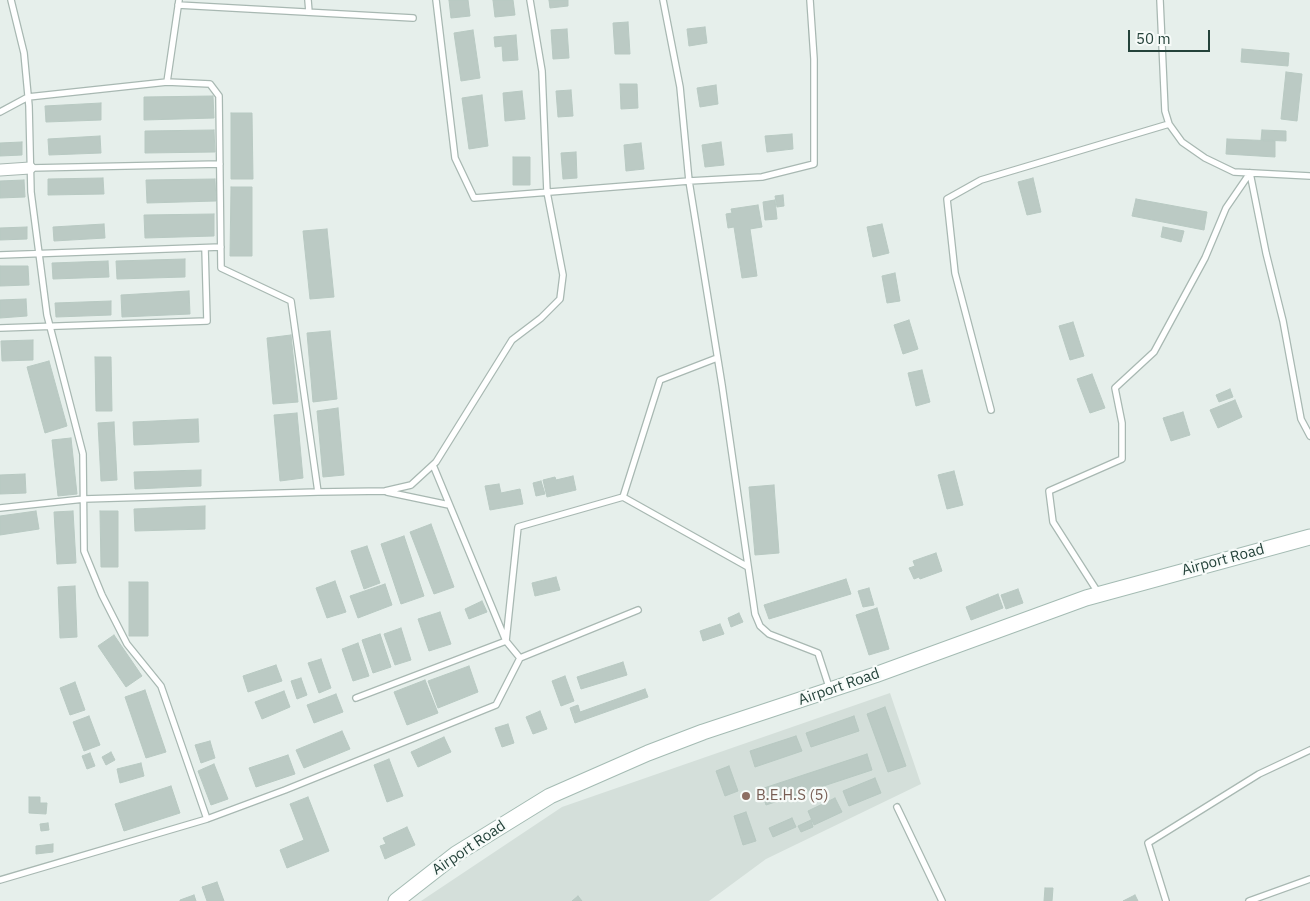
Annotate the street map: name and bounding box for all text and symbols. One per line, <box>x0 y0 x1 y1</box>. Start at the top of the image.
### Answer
scale bar <box>1130 20 1212 52</box>
text: 50 m <box>1136 29 1171 48</box>
street label: Airport Road <box>1180 540 1266 580</box>
street label: Airport Road <box>796 665 882 709</box>
place label: B.E.H.S (5) <box>756 787 828 805</box>
marker: B.E.H.S (5) <box>740 790 752 802</box>
street label: Airport Road <box>429 817 509 879</box>

